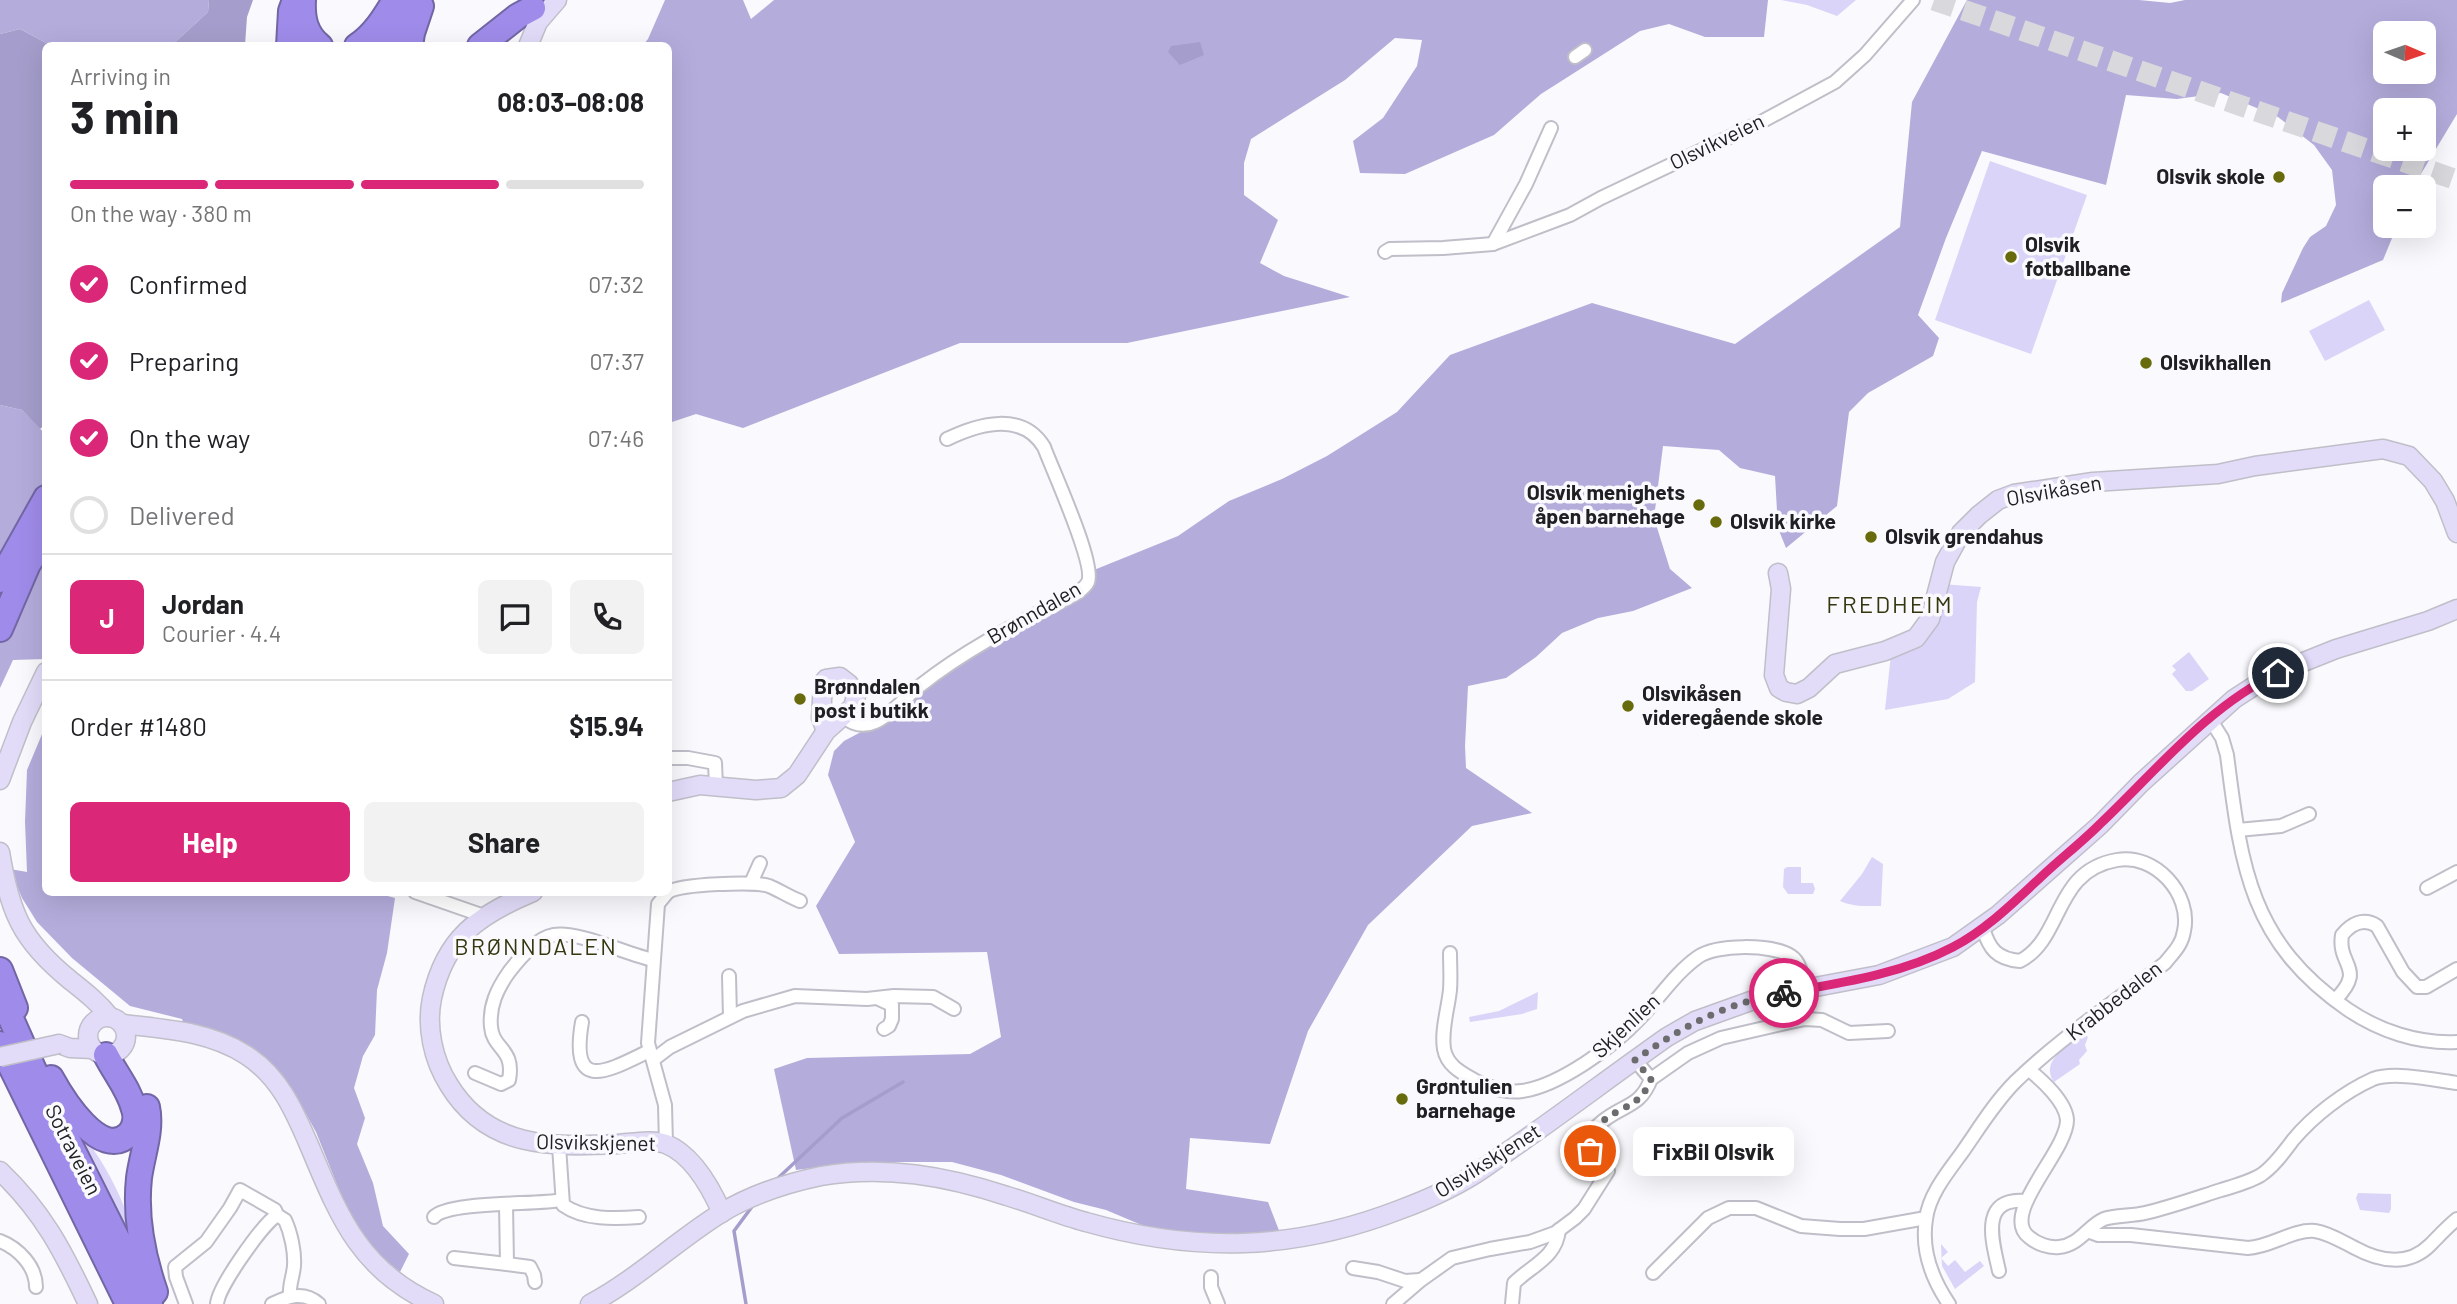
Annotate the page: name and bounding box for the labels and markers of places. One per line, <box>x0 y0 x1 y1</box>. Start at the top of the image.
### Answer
place label: Olsvik skole <box>2156 163 2265 188</box>
marker: Olsvik skole <box>2271 169 2287 185</box>
place label: Olsvik fotballbane <box>2025 231 2131 280</box>
marker: Olsvik fotballbane <box>2003 249 2019 265</box>
place label: Olsvikhallen <box>2160 349 2271 374</box>
marker: Olsvikhallen <box>2138 355 2154 371</box>
place label: Olsvik menighets åpen barnehage <box>1527 479 1685 528</box>
marker: Olsvik menighets åpen barnehage <box>1691 497 1707 513</box>
place label: Olsvik kirke <box>1730 508 1836 533</box>
marker: Olsvik kirke <box>1708 514 1724 530</box>
place label: Olsvik grendahus <box>1885 523 2043 548</box>
marker: Olsvik grendahus <box>1863 529 1879 545</box>
pin <box>2248 643 2308 703</box>
place label: Brønndalen post i butikk <box>814 673 929 722</box>
place label: Olsvikåsen videregående skole <box>1642 680 1823 729</box>
marker: Brønndalen post i butikk <box>792 691 808 707</box>
marker: Olsvikåsen videregående skole <box>1620 698 1636 714</box>
place label: Grøntulien barnehage <box>1416 1073 1516 1122</box>
marker: Grøntulien barnehage <box>1394 1091 1410 1107</box>
pin <box>1560 1121 1620 1181</box>
callout: FixBil Olsvik <box>1632 1126 1793 1176</box>

